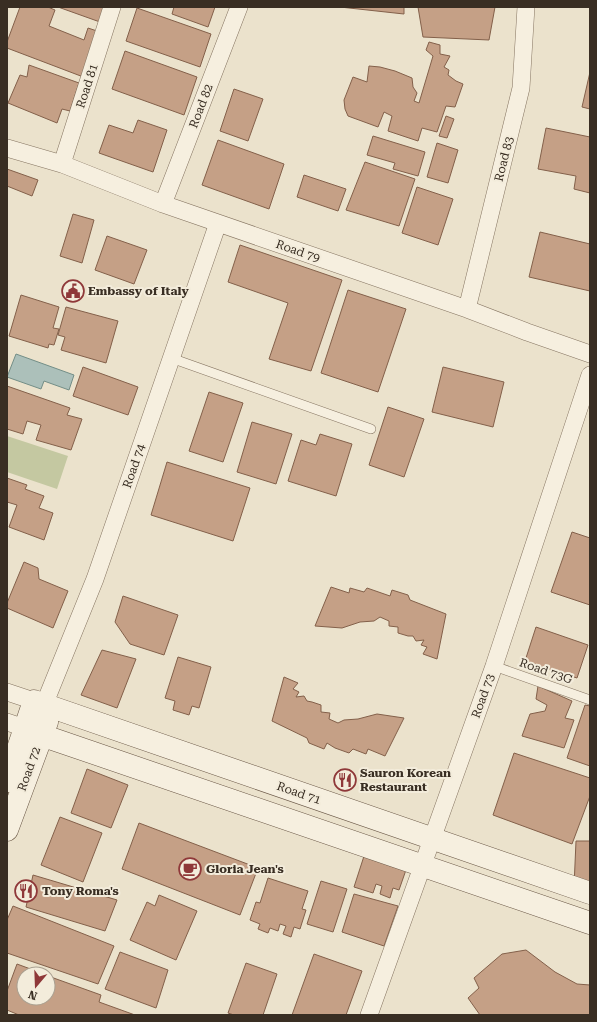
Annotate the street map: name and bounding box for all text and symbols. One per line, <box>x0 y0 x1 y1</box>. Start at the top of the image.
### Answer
street label: Road 81 <box>73 62 101 110</box>
street label: Road 82 <box>186 82 216 130</box>
street label: Road 83 <box>492 135 516 183</box>
street label: Road 79 <box>274 237 322 265</box>
public building icon: Embassy of Italy <box>60 278 86 304</box>
place label: Embassy of Italy <box>88 284 189 298</box>
street label: Road 74 <box>120 442 148 490</box>
street label: Road 73G <box>518 655 575 687</box>
street label: Road 73 <box>469 672 498 720</box>
street label: Road 72 <box>15 745 44 793</box>
place label: Sauron Korean Restaurant <box>360 766 451 794</box>
restaurant icon: Sauron Korean Restaurant <box>332 767 358 793</box>
street label: Road 71 <box>275 779 323 807</box>
cafe icon: Gloria Jean's <box>177 856 203 882</box>
place label: Gloria Jean's <box>206 862 284 876</box>
restaurant icon: Tony Roma's <box>13 878 39 904</box>
place label: Tony Roma's <box>42 884 119 898</box>
north arrow <box>16 966 56 1006</box>
text: N <box>26 987 39 1003</box>

